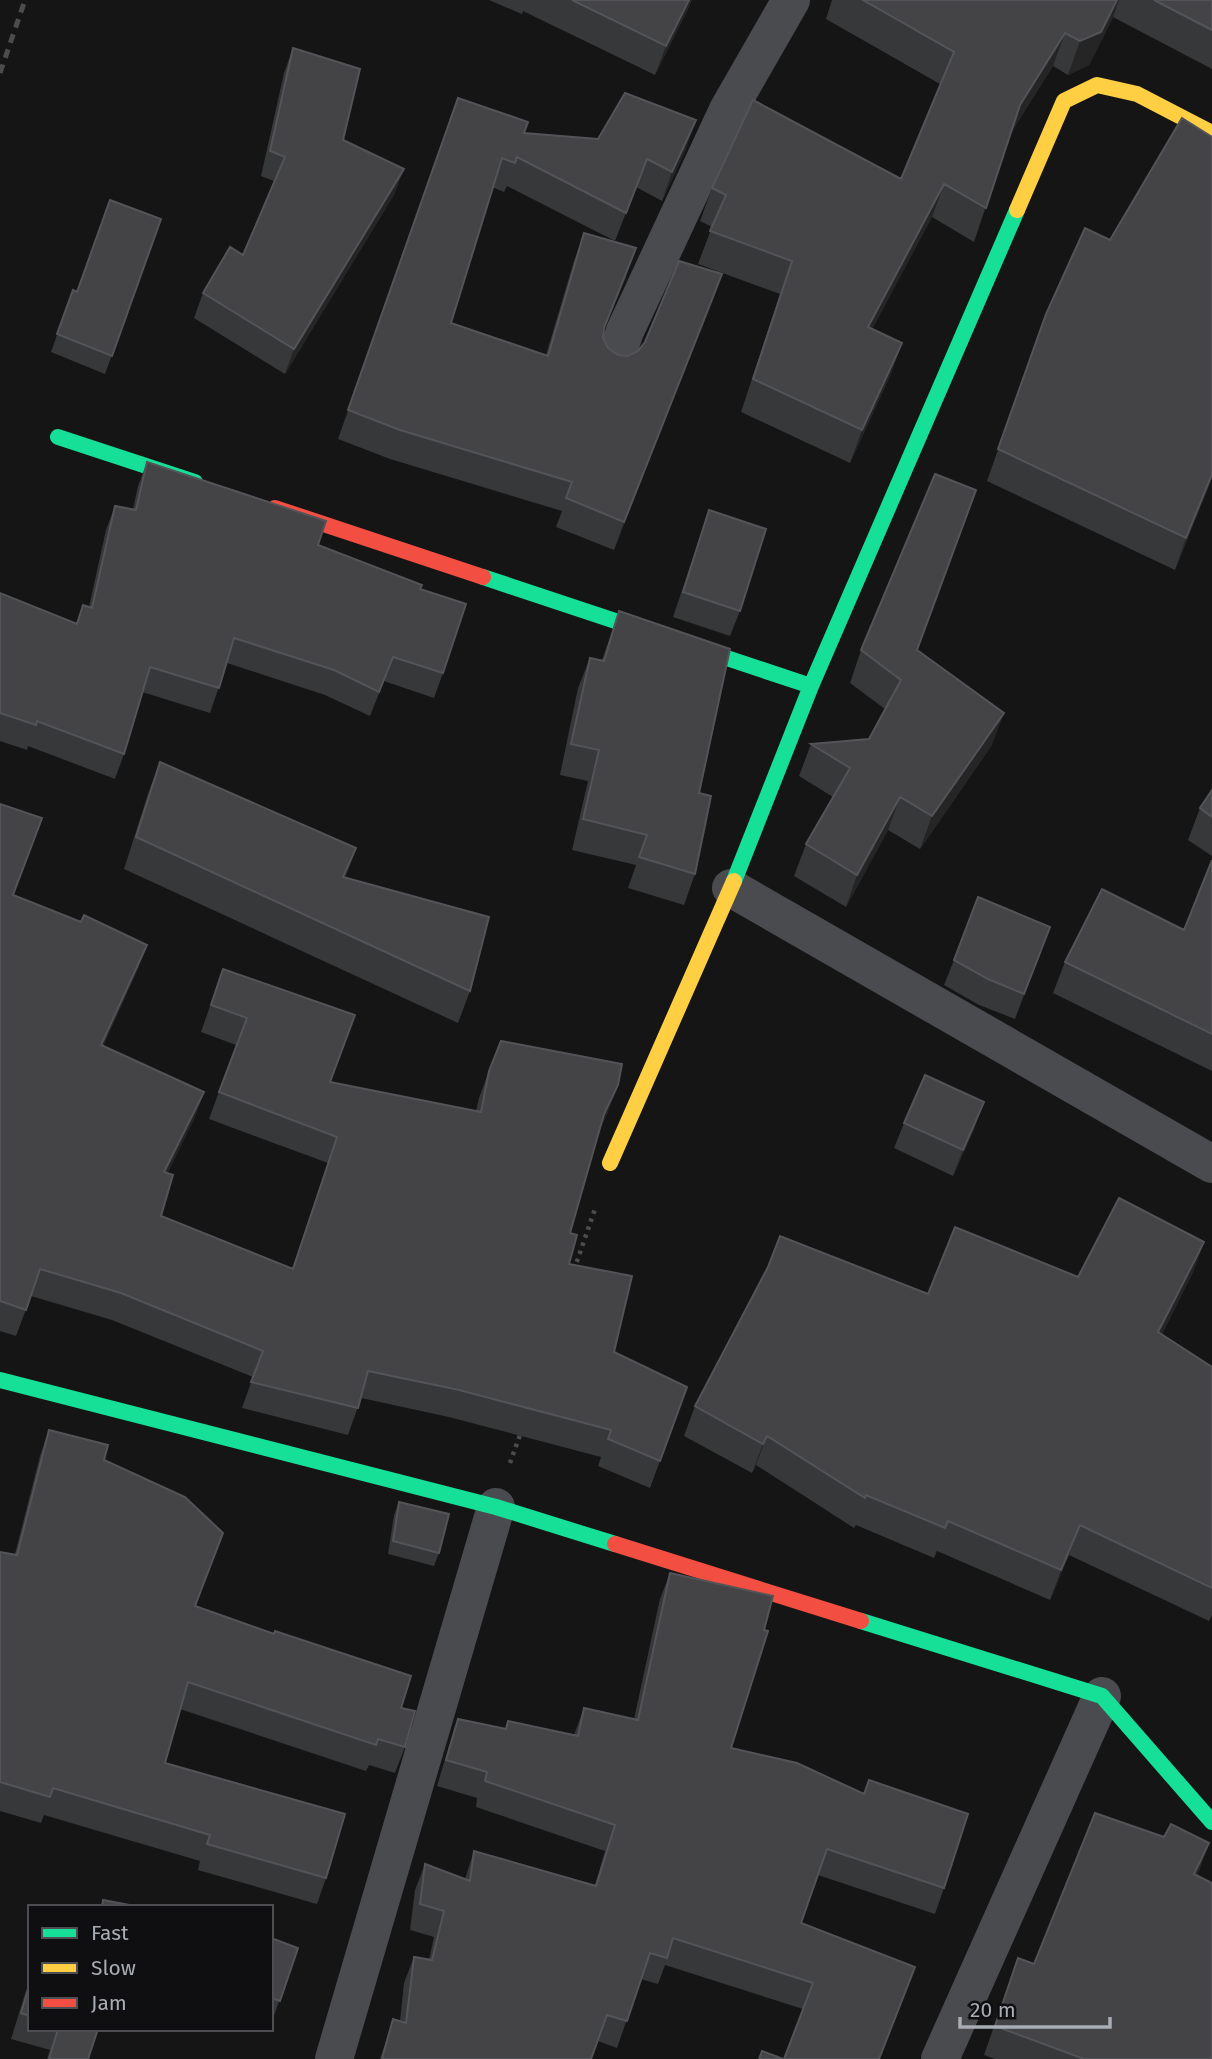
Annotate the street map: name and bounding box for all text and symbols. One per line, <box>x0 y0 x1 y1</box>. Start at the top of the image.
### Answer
legend <box>28 1905 273 2031</box>
text: Fast <box>91 1920 129 1946</box>
text: Slow <box>91 1955 136 1981</box>
scale bar <box>960 1986 1110 2030</box>
text: Jam <box>91 1990 127 2016</box>
text: 20 m <box>970 1997 1016 2023</box>

